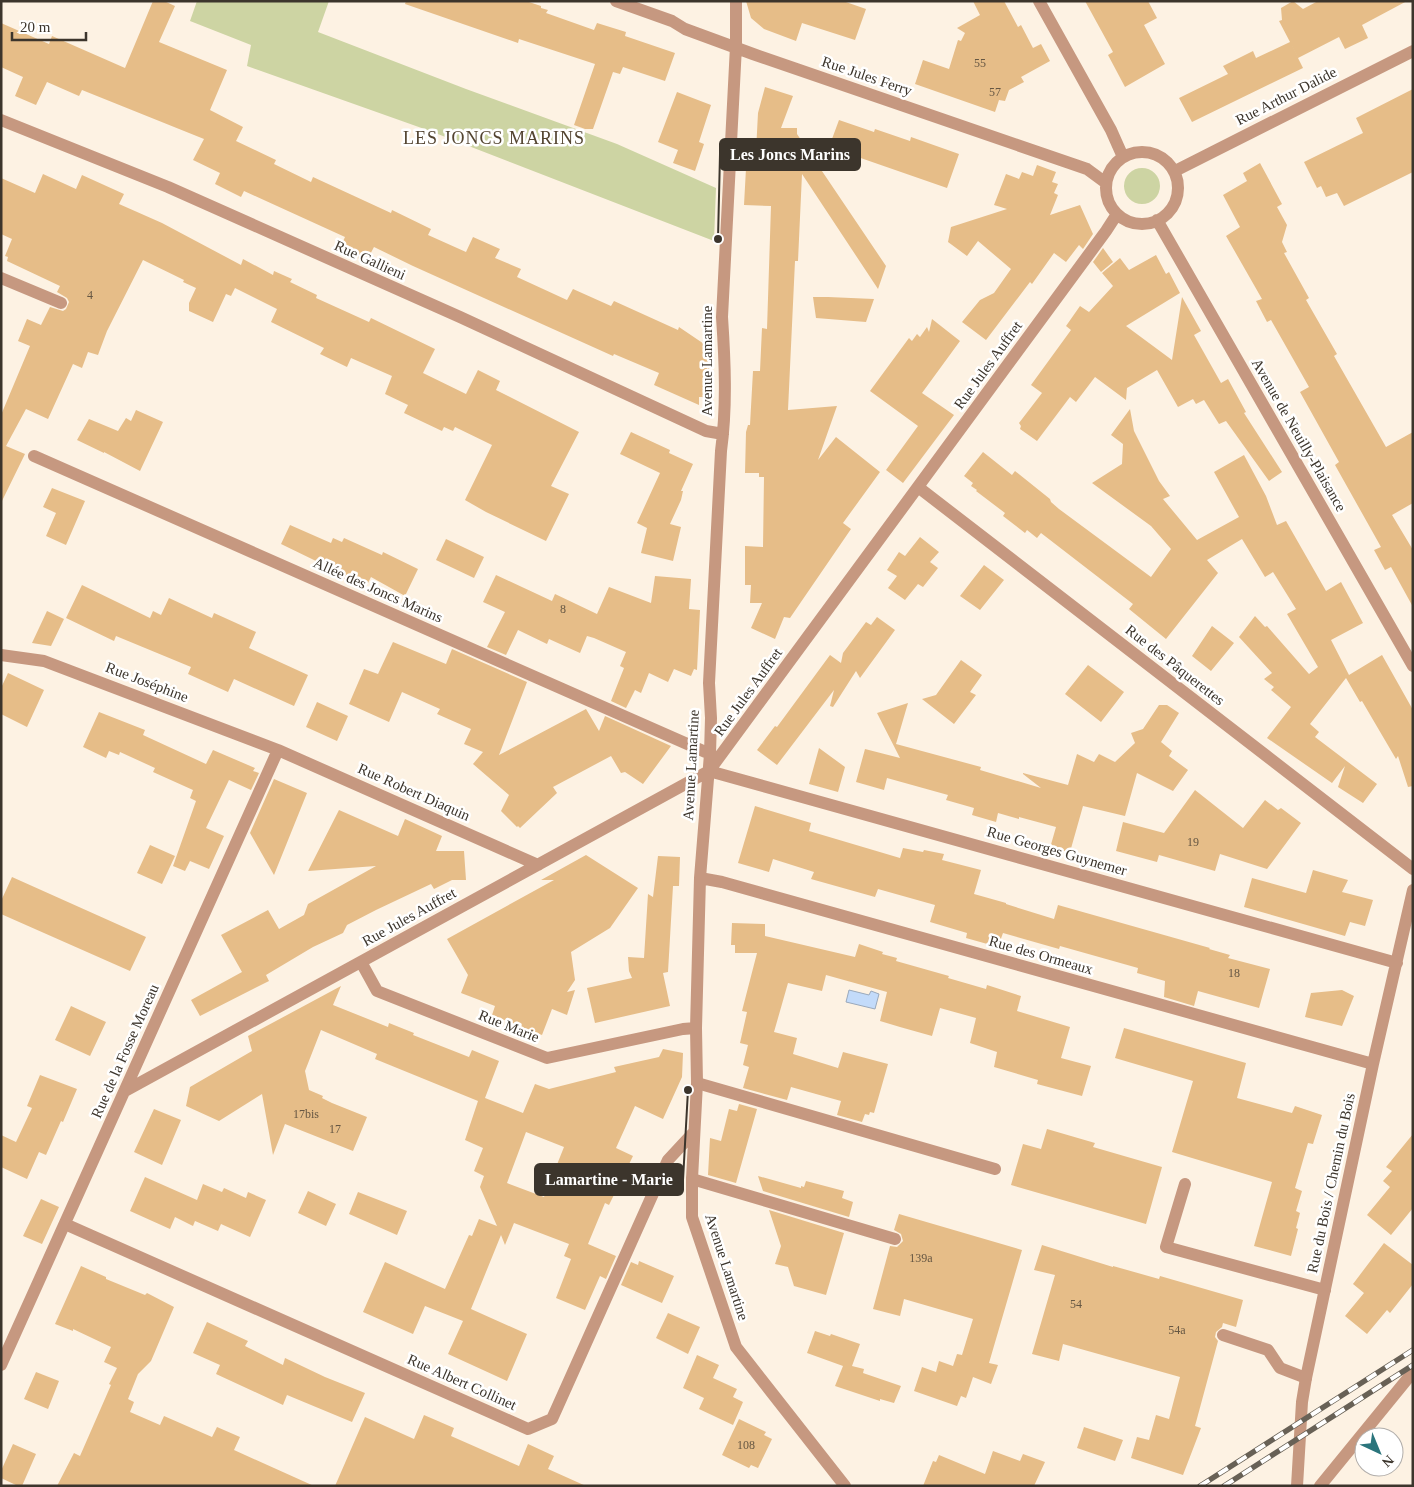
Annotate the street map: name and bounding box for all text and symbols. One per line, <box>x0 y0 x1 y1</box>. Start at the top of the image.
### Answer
scale bar <box>12 10 86 42</box>
text: 20 m <box>20 19 51 35</box>
street label: Rue Jules Ferry <box>820 53 915 99</box>
house number: 55 <box>974 56 986 70</box>
street label: Rue Arthur Dalide <box>1233 64 1339 128</box>
house number: 57 <box>989 85 1001 99</box>
district label: LES JONCS MARINS <box>403 128 585 148</box>
callout: Les Joncs Marins <box>720 139 860 170</box>
text: Les Joncs Marins <box>730 146 850 163</box>
street label: Rue Gallieni <box>332 237 408 283</box>
house number: 4 <box>87 288 93 302</box>
street label: Avenue Lamartine <box>699 305 715 416</box>
street label: Rue Jules Auffret <box>951 317 1026 412</box>
street label: Avenue de Neuilly-Plaisance <box>1249 356 1350 515</box>
street label: Allée des Joncs Marins <box>311 554 445 626</box>
house number: 8 <box>560 602 566 616</box>
street label: Rue des Pâquerettes <box>1122 622 1228 709</box>
street label: Rue Jules Auffret <box>711 644 786 739</box>
street label: Rue Joséphine <box>103 659 191 705</box>
street label: Avenue Lamartine <box>680 709 702 821</box>
street label: Rue Robert Diaquin <box>356 760 473 824</box>
street label: Rue Georges Guynemer <box>985 823 1129 879</box>
house number: 19 <box>1187 835 1199 849</box>
street label: Rue Jules Auffret <box>359 884 459 949</box>
street label: Rue des Ormeaux <box>987 932 1095 978</box>
house number: 18 <box>1228 966 1240 980</box>
street label: Rue de la Fosse Moreau <box>88 981 162 1120</box>
street label: Rue Marie <box>476 1007 542 1045</box>
street label: Rue du Bois / Chemin du Bois <box>1304 1092 1358 1274</box>
house number: 17bis <box>293 1107 319 1121</box>
house number: 17 <box>329 1122 341 1136</box>
callout: Lamartine - Marie <box>535 1164 683 1195</box>
text: Lamartine - Marie <box>545 1171 673 1188</box>
street label: Avenue Lamartine <box>702 1212 752 1323</box>
house number: 139a <box>909 1251 933 1265</box>
house number: 54 <box>1070 1297 1082 1311</box>
house number: 54a <box>1168 1323 1186 1337</box>
street label: Rue Albert Collinet <box>405 1351 520 1414</box>
north arrow <box>1354 1427 1404 1477</box>
house number: 108 <box>737 1438 755 1452</box>
text: N <box>1379 1452 1397 1470</box>

